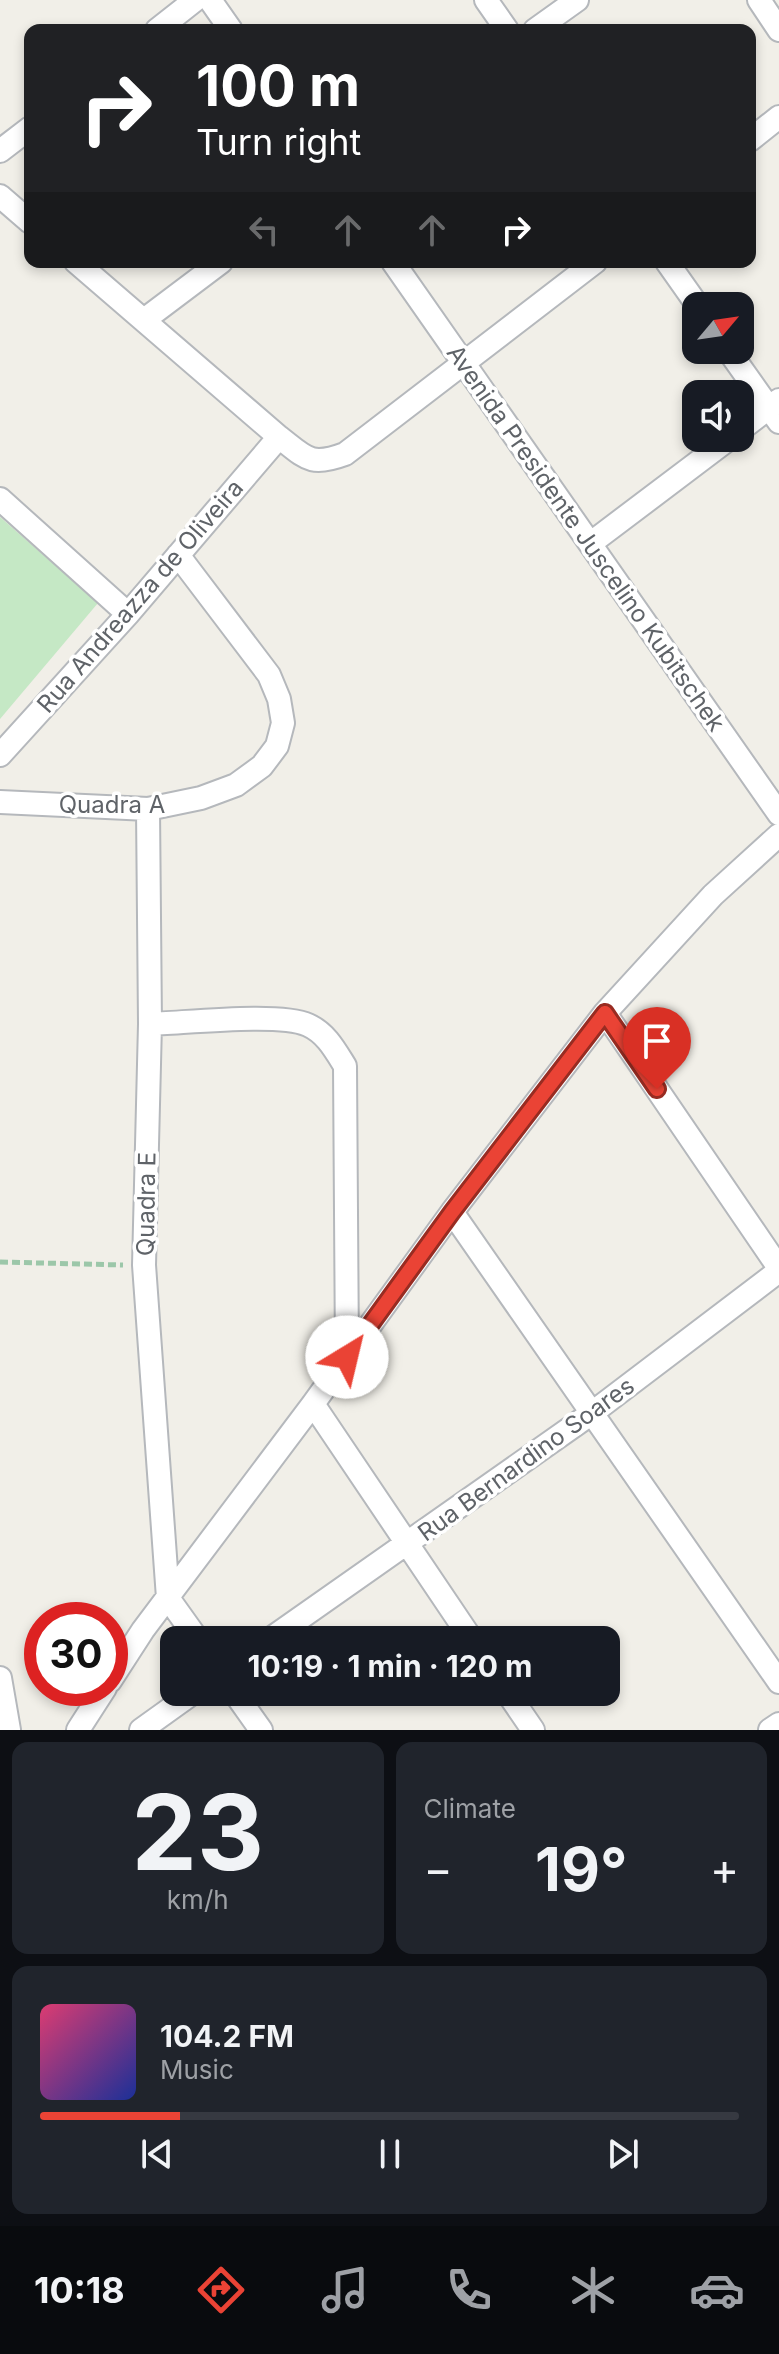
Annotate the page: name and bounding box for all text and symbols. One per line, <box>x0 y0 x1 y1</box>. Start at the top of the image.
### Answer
text: 100 m <box>196 52 360 120</box>
icon: right <box>64 56 168 160</box>
text: Turn right <box>196 120 361 164</box>
icon: left <box>242 208 286 252</box>
icon: ahead <box>326 208 370 252</box>
icon: ahead <box>410 208 454 252</box>
icon: right <box>494 208 538 252</box>
north arrow <box>682 292 754 364</box>
map controls <box>682 292 754 452</box>
street label: Avenida Presidente Juscelino Kubitschek <box>441 339 731 737</box>
button: sound <box>682 380 754 452</box>
street label: Rua Andreazza de Oliveira <box>31 474 249 718</box>
street label: Quadra A <box>59 790 165 819</box>
pin <box>623 1007 691 1089</box>
icon: arrive <box>635 1019 679 1063</box>
street label: Quadra E <box>131 1152 161 1256</box>
position arrow <box>305 1315 389 1399</box>
street label: Rua Bernardino Soares <box>412 1371 640 1547</box>
speed limit sign: 30 <box>24 1602 128 1706</box>
text: 10:19 · 1 min · 120 m <box>248 1648 532 1684</box>
text: 23 <box>131 1769 264 1895</box>
text: Climate <box>424 1793 516 1824</box>
text: 19° <box>535 1833 627 1905</box>
text: − <box>424 1842 453 1896</box>
text: + <box>710 1842 739 1896</box>
text: km/h <box>167 1884 229 1915</box>
text: 104.2 FM <box>160 2018 294 2054</box>
text: Music <box>160 2054 234 2085</box>
icon: previous <box>135 2132 179 2176</box>
icon: pause <box>368 2132 412 2176</box>
icon: next <box>601 2132 645 2176</box>
icon: directions <box>193 2262 249 2318</box>
icon: music <box>317 2262 373 2318</box>
icon: phone <box>441 2262 497 2318</box>
icon: climate <box>565 2262 621 2318</box>
icon: car <box>689 2262 745 2318</box>
text: 10:18 <box>34 2268 125 2312</box>

